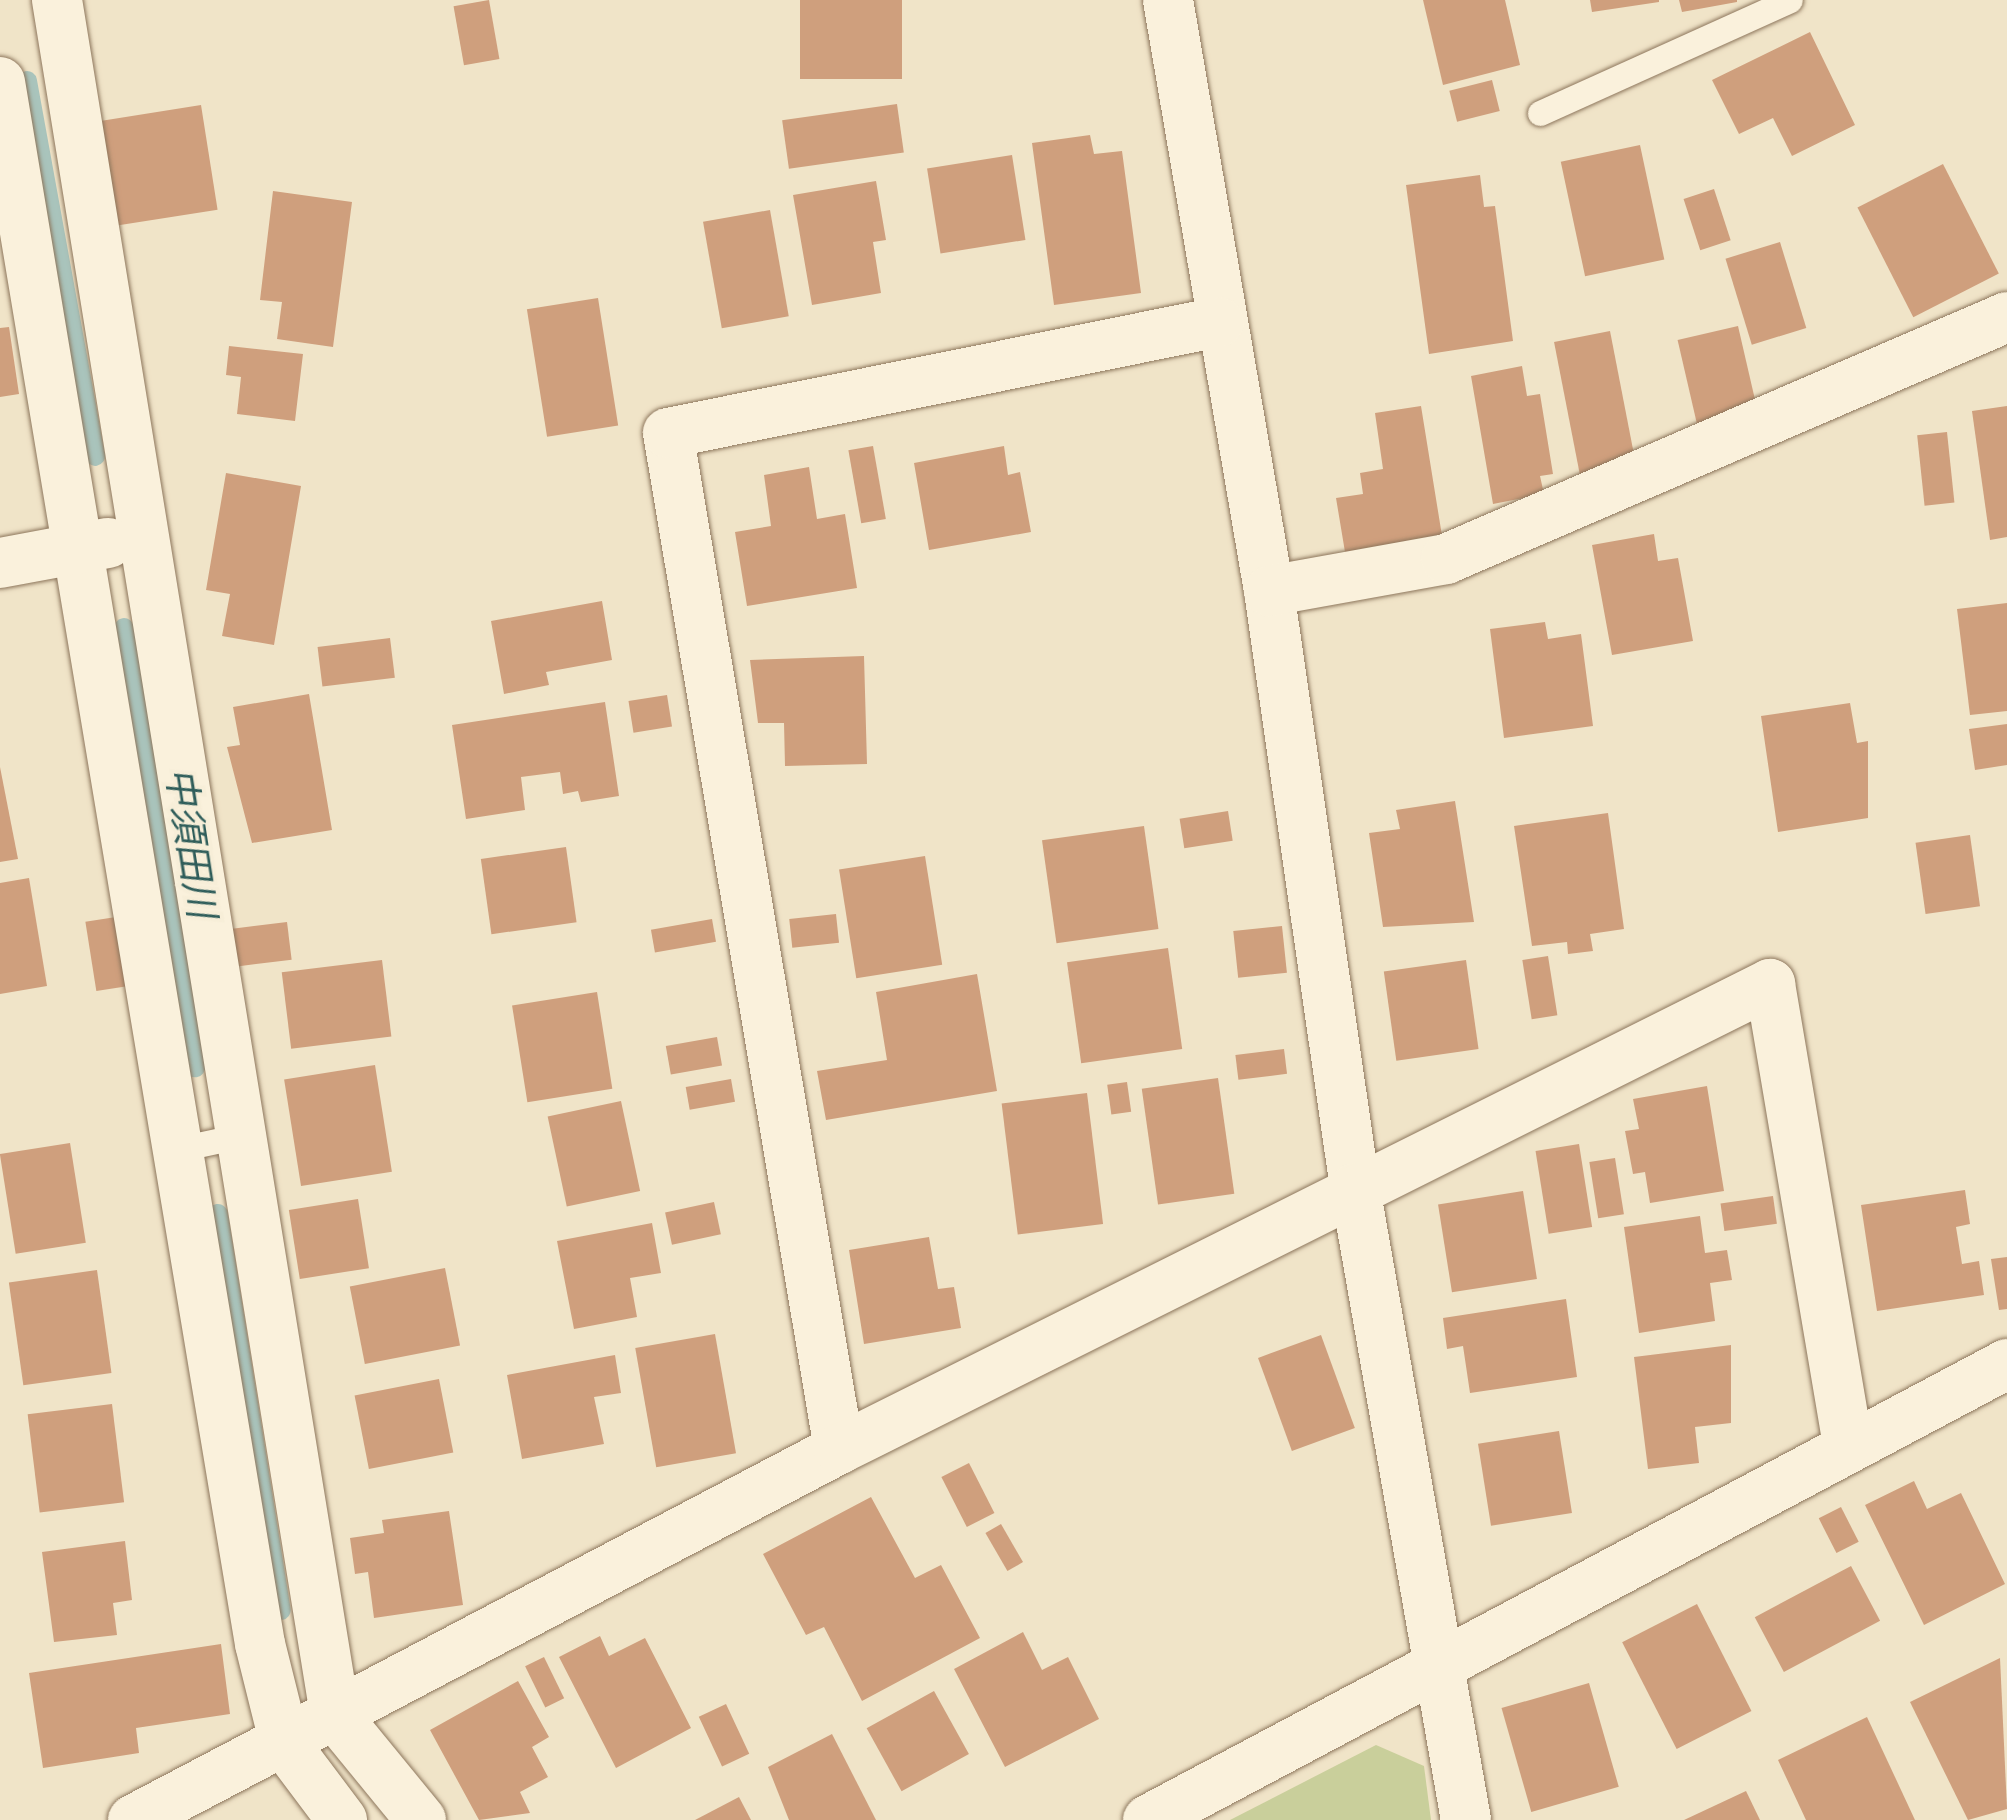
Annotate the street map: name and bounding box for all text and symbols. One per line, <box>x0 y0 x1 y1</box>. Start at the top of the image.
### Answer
water label: 中須田川 <box>160 763 228 921</box>

